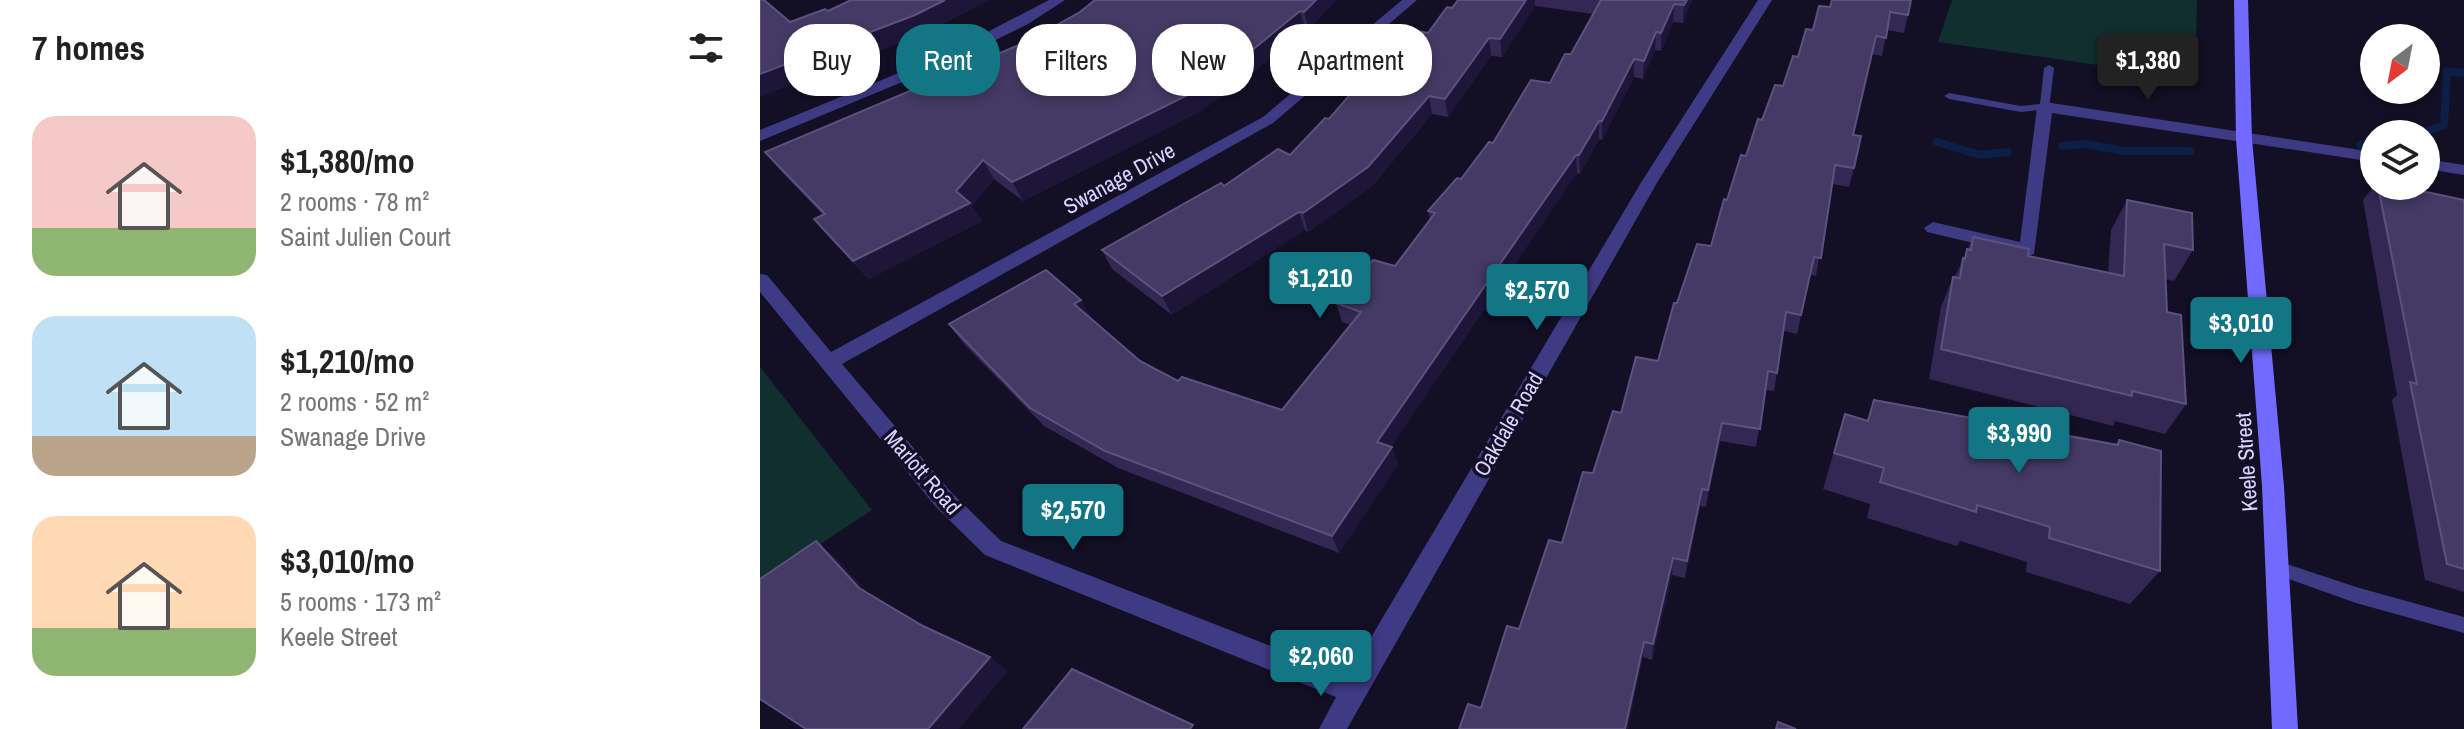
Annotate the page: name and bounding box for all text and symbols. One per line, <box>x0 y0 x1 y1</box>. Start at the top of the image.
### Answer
chip: Buy <box>784 24 880 96</box>
chip: Rent <box>896 24 1000 96</box>
chip: Filters <box>1016 24 1136 96</box>
chip: New <box>1152 24 1254 96</box>
chip: Apartment <box>1270 24 1432 96</box>
north arrow <box>2360 24 2440 104</box>
map controls <box>2360 24 2440 200</box>
text: 7 homes <box>32 25 145 71</box>
icon: filters <box>684 26 728 70</box>
pin: $1,380 <box>2083 34 2213 102</box>
text: $1,380 <box>2115 42 2181 77</box>
button: layers <box>2360 120 2440 200</box>
street label: Swanage Drive <box>1058 135 1180 221</box>
text: $1,380/mo <box>280 138 415 184</box>
icon: home <box>96 148 192 244</box>
text: 2 rooms · 78 m² <box>280 184 429 219</box>
text: Saint Julien Court <box>280 219 451 254</box>
pin: $1,210 <box>1255 252 1385 320</box>
text: $1,210 <box>1287 260 1353 295</box>
pin: $2,570 <box>1472 264 1602 332</box>
text: $2,570 <box>1504 272 1570 307</box>
pin: $3,010 <box>2176 297 2306 365</box>
text: $3,010 <box>2208 305 2274 340</box>
text: $1,210/mo <box>280 338 415 384</box>
icon: home <box>96 348 192 444</box>
street label: Oakdale Road <box>1466 367 1550 481</box>
text: 2 rooms · 52 m² <box>280 384 429 419</box>
pin: $3,990 <box>1954 407 2084 475</box>
street label: Keele Street <box>2228 411 2264 513</box>
text: $3,990 <box>1986 415 2052 450</box>
text: Swanage Drive <box>280 419 426 454</box>
street label: Marlott Road <box>878 423 968 521</box>
pin: $2,570 <box>1008 484 1138 552</box>
text: $2,570 <box>1040 492 1106 527</box>
text: $3,010/mo <box>280 538 415 584</box>
icon: home <box>96 548 192 644</box>
text: 5 rooms · 173 m² <box>280 584 441 619</box>
text: Keele Street <box>280 619 397 654</box>
pin: $2,060 <box>1256 630 1386 698</box>
text: $2,060 <box>1288 638 1354 673</box>

